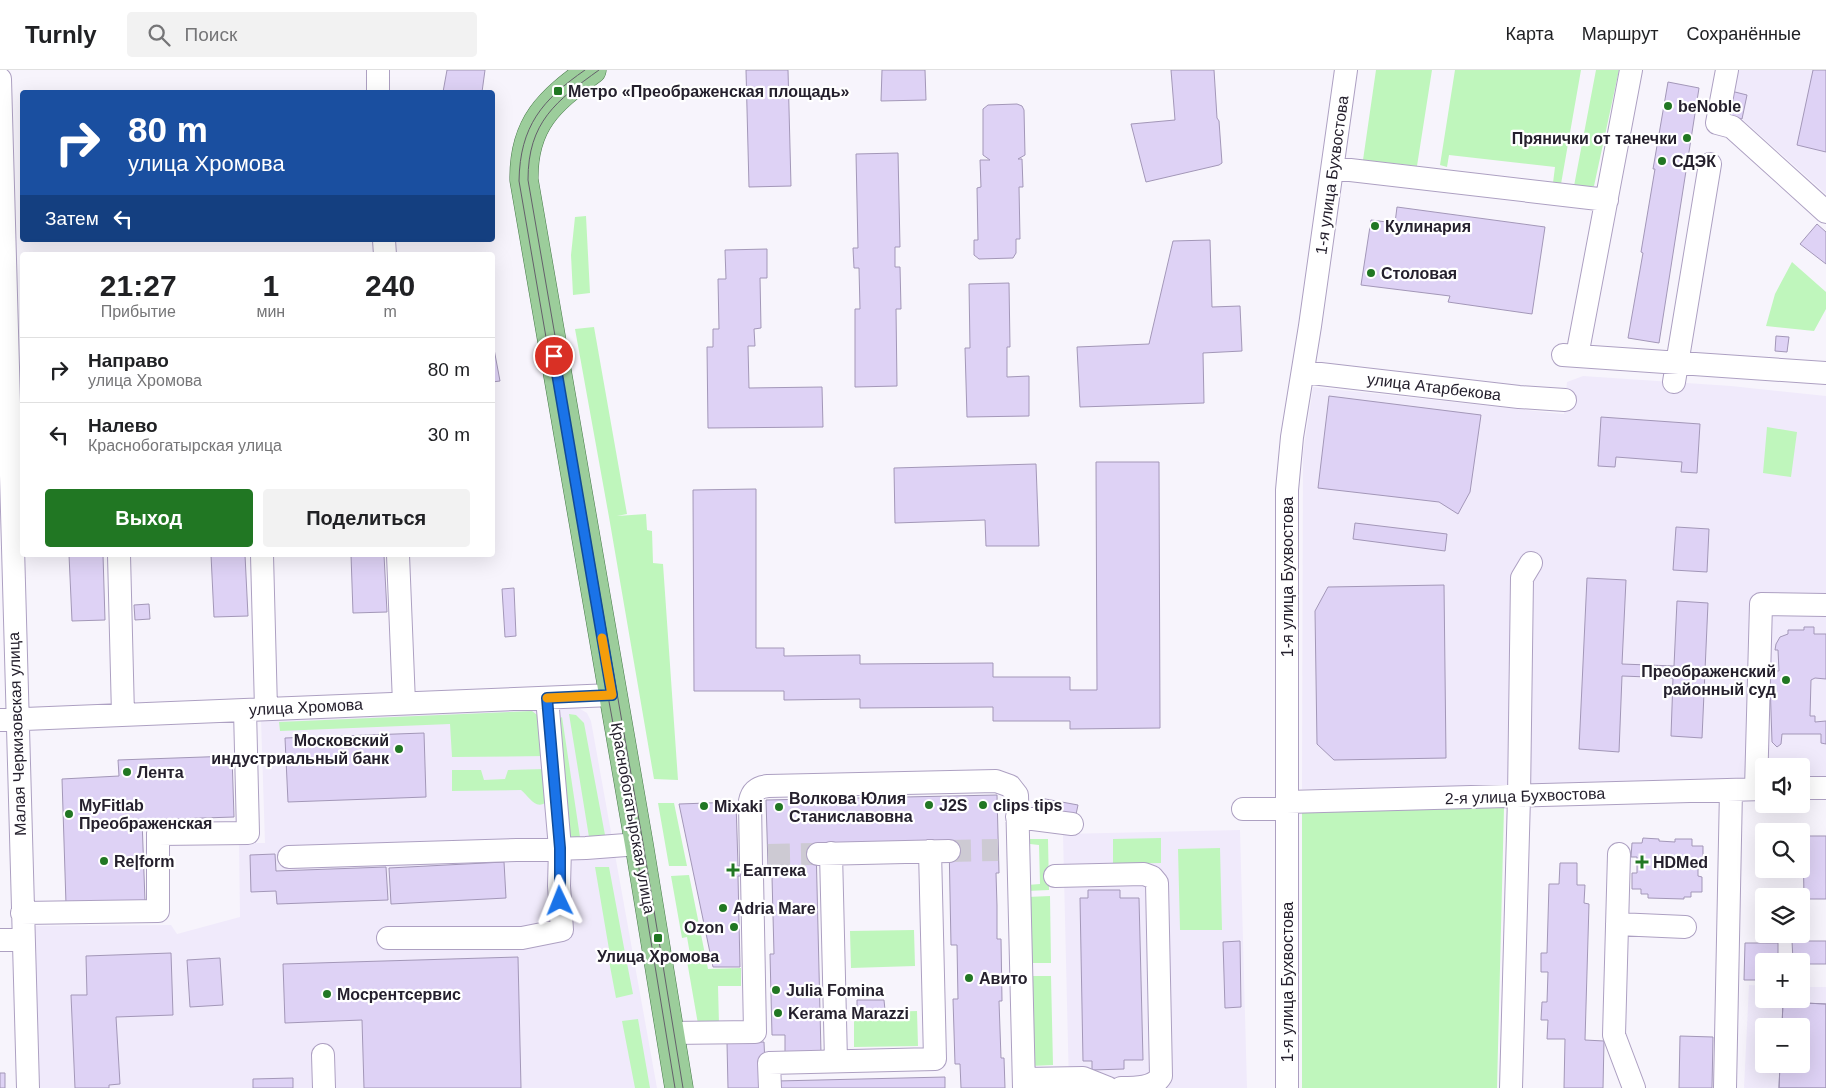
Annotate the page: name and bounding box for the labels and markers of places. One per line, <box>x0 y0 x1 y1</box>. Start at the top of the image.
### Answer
place label: Метро «Преображенская площадь» <box>568 83 850 100</box>
marker: Метро «Преображенская площадь» <box>552 85 564 97</box>
place label: beNoble <box>1678 98 1741 115</box>
marker: beNoble <box>1662 100 1674 112</box>
place label: Прянички от танечки <box>1512 130 1677 147</box>
marker: Прянички от танечки <box>1681 132 1693 144</box>
place label: СДЭК <box>1672 153 1716 170</box>
marker: СДЭК <box>1656 155 1668 167</box>
place label: Кулинария <box>1385 218 1471 235</box>
marker: Кулинария <box>1369 220 1381 232</box>
place label: Столовая <box>1381 265 1457 282</box>
marker: Столовая <box>1365 267 1377 279</box>
pin <box>533 335 575 377</box>
place label: Преображенский районный суд <box>1641 663 1776 698</box>
marker: Преображенский районный суд <box>1780 674 1792 686</box>
place label: Московский индустриальный банк <box>211 732 390 767</box>
marker: Московский индустриальный банк <box>393 743 405 755</box>
place label: Лента <box>137 764 184 781</box>
marker: Лента <box>121 766 133 778</box>
place label: Волкова Юлия Станиславовна <box>789 790 913 825</box>
place label: MyFitlab Преображенская <box>79 797 212 832</box>
place label: J2S <box>939 797 968 814</box>
place label: clips tips <box>993 797 1062 814</box>
place label: Mixaki <box>714 798 763 815</box>
marker: J2S <box>923 799 935 811</box>
marker: clips tips <box>977 799 989 811</box>
marker: Mixaki <box>698 800 710 812</box>
marker: Волкова Юлия Станиславовна <box>773 801 785 813</box>
marker: MyFitlab Преображенская <box>63 808 75 820</box>
place label: Re|form <box>114 853 174 870</box>
place label: HDMed <box>1653 854 1708 871</box>
marker: Re|form <box>98 855 110 867</box>
marker: HDMed <box>1635 855 1649 869</box>
place label: Еаптека <box>743 862 806 879</box>
marker: Еаптека <box>727 864 739 876</box>
place label: Adria Mare <box>733 900 816 917</box>
marker: Adria Mare <box>717 902 729 914</box>
place label: Ozon <box>684 919 724 936</box>
marker: Ozon <box>728 921 740 933</box>
marker: Улица Хромова <box>652 932 664 944</box>
place label: Улица Хромова <box>597 948 719 965</box>
place label: Авито <box>979 970 1028 987</box>
marker: Авито <box>963 972 975 984</box>
place label: Julia Fomina <box>786 982 884 999</box>
marker: Julia Fomina <box>770 984 782 996</box>
place label: Мосрентсервис <box>337 986 461 1003</box>
marker: Мосрентсервис <box>321 988 333 1000</box>
place label: Kerama Marazzi <box>788 1005 909 1022</box>
marker: Kerama Marazzi <box>772 1007 784 1019</box>

